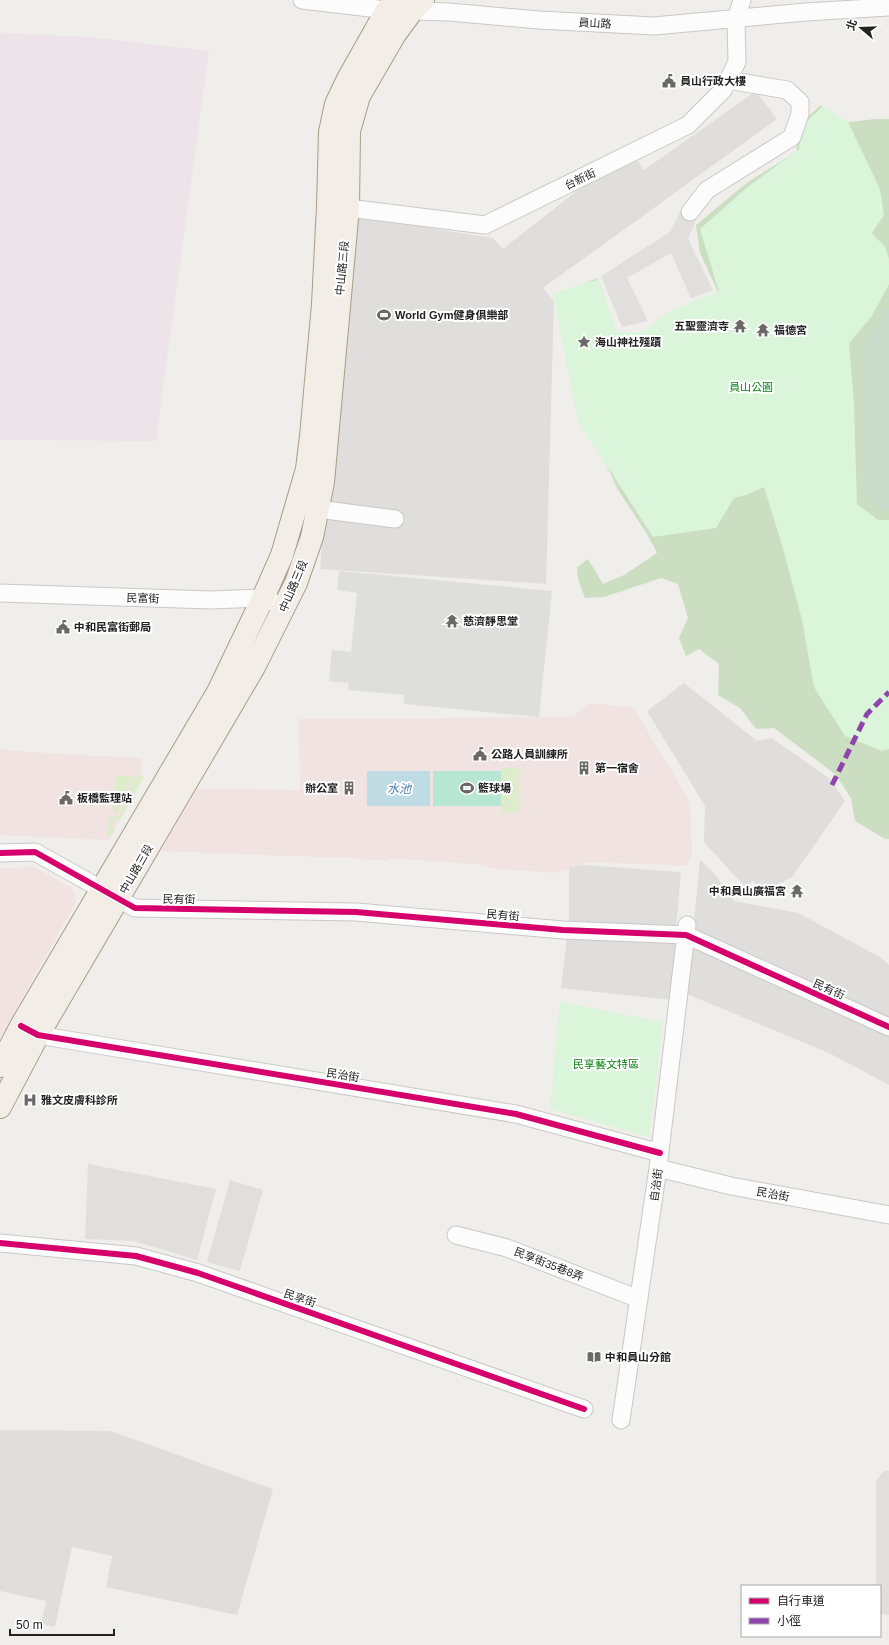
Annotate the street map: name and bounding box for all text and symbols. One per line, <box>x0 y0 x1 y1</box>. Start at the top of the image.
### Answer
north arrow <box>841 8 881 48</box>
street label: 員山路 <box>578 16 612 30</box>
text: 北 <box>844 18 859 32</box>
public building icon: 員山行政大樓 <box>661 73 677 89</box>
place label: 員山行政大樓 <box>680 75 746 87</box>
street label: 台新街 <box>563 166 597 192</box>
street label: 中山路三段 <box>334 240 350 296</box>
sports icon: World Gym健身俱樂部 <box>376 307 392 323</box>
place label: World Gym健身俱樂部 <box>395 309 508 321</box>
temple icon: 五聖靈濟寺 <box>732 318 748 334</box>
place label: 五聖靈濟寺 <box>674 320 729 332</box>
temple icon: 福德宮 <box>755 322 771 338</box>
place label: 福德宮 <box>774 324 807 336</box>
place icon: 海山神社殘蹟 <box>576 334 592 350</box>
place label: 海山神社殘蹟 <box>595 336 661 348</box>
park label: 員山公園 <box>729 381 773 393</box>
street label: 中山路三段 <box>277 558 309 614</box>
street label: 民富街 <box>126 591 160 605</box>
temple icon: 慈濟靜思堂 <box>444 613 460 629</box>
place label: 慈濟靜思堂 <box>463 615 518 627</box>
public building icon: 中和民富街郵局 <box>55 619 71 635</box>
place label: 中和民富街郵局 <box>74 621 151 633</box>
public building icon: 公路人員訓練所 <box>472 746 488 762</box>
place label: 公路人員訓練所 <box>491 748 568 760</box>
building icon: 第一宿舍 <box>576 760 592 776</box>
place label: 第一宿舍 <box>595 762 639 774</box>
building icon: 辦公室 <box>341 780 357 796</box>
sports icon: 籃球場 <box>459 780 475 796</box>
place label: 辦公室 <box>305 782 338 794</box>
water label: 水池 <box>387 782 413 796</box>
place label: 籃球場 <box>478 782 511 794</box>
public building icon: 板橋監理站 <box>58 790 74 806</box>
place label: 板橋監理站 <box>77 792 132 804</box>
street label: 中山路三段 <box>117 842 155 896</box>
temple icon: 中和員山廣福宮 <box>789 883 805 899</box>
place label: 中和員山廣福宮 <box>709 885 786 897</box>
street label: 民有街 <box>162 893 196 905</box>
street label: 民有街 <box>486 908 520 922</box>
street label: 民有街 <box>811 977 847 1001</box>
park label: 民享藝文特區 <box>573 1058 639 1070</box>
street label: 民治街 <box>326 1066 360 1084</box>
hospital icon: 雅文皮膚科診所 <box>22 1092 38 1108</box>
place label: 雅文皮膚科診所 <box>41 1094 118 1106</box>
street label: 自治街 <box>648 1168 664 1202</box>
street label: 民治街 <box>756 1185 790 1203</box>
street label: 民享街35巷8弄 <box>513 1245 585 1283</box>
street label: 民享街 <box>282 1287 318 1309</box>
library icon: 中和員山分館 <box>586 1349 602 1365</box>
place label: 中和員山分館 <box>605 1351 671 1363</box>
legend <box>741 1585 881 1637</box>
text: 自行車道 <box>777 1594 825 1608</box>
scale bar <box>10 1611 114 1637</box>
text: 小徑 <box>777 1614 801 1628</box>
text: 50 m <box>16 1618 43 1632</box>

